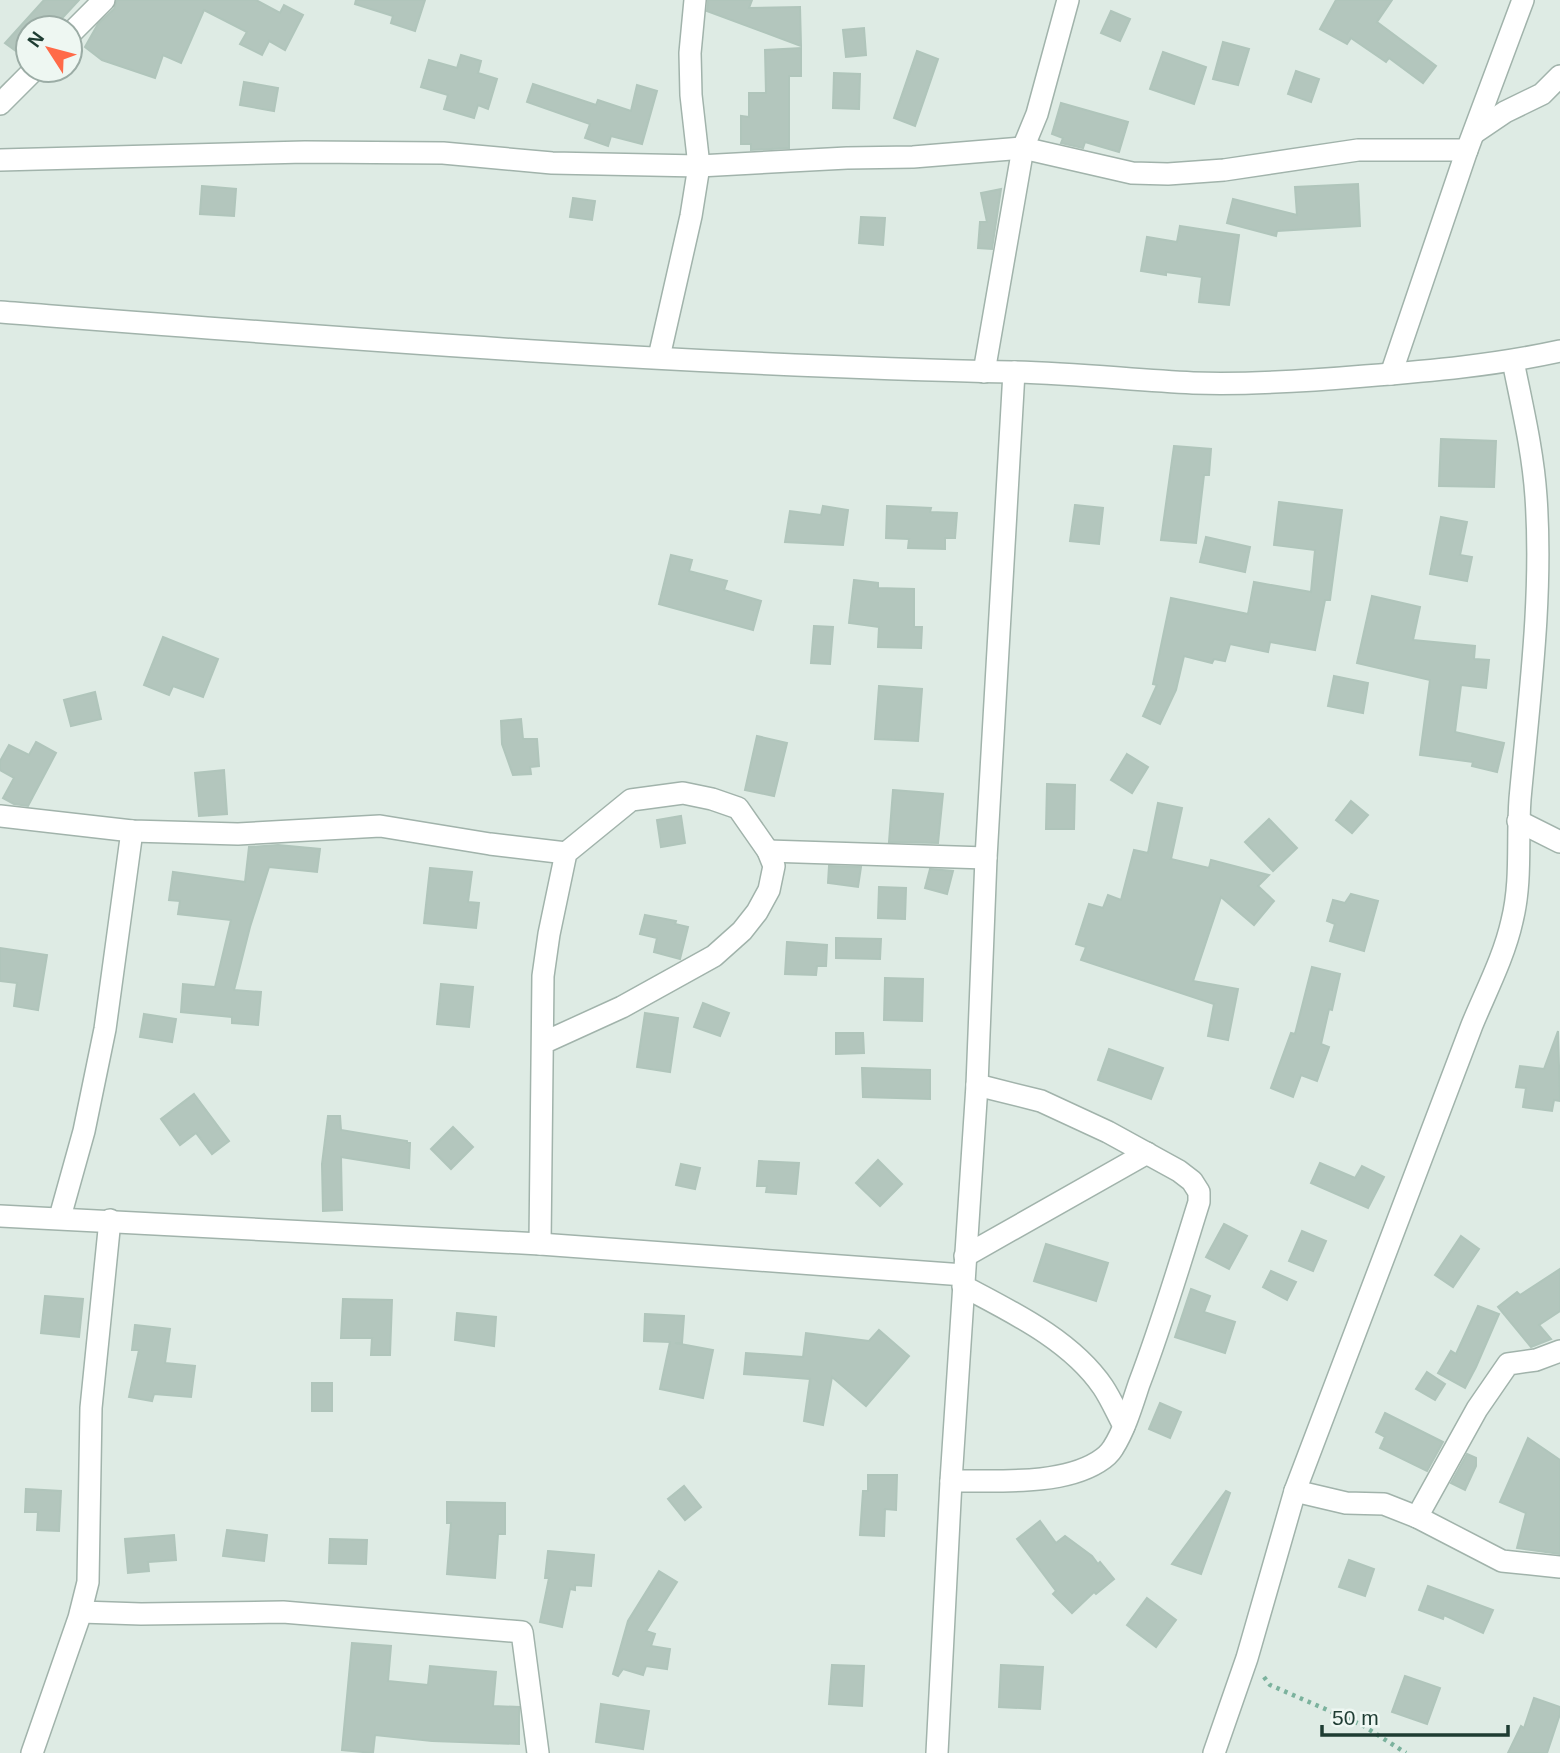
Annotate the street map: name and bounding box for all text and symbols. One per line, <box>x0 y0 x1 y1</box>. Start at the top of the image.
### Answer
north arrow <box>14 14 84 84</box>
text: N <box>23 28 48 51</box>
scale bar <box>1322 1694 1508 1738</box>
text: 50 m <box>1332 1706 1379 1729</box>

